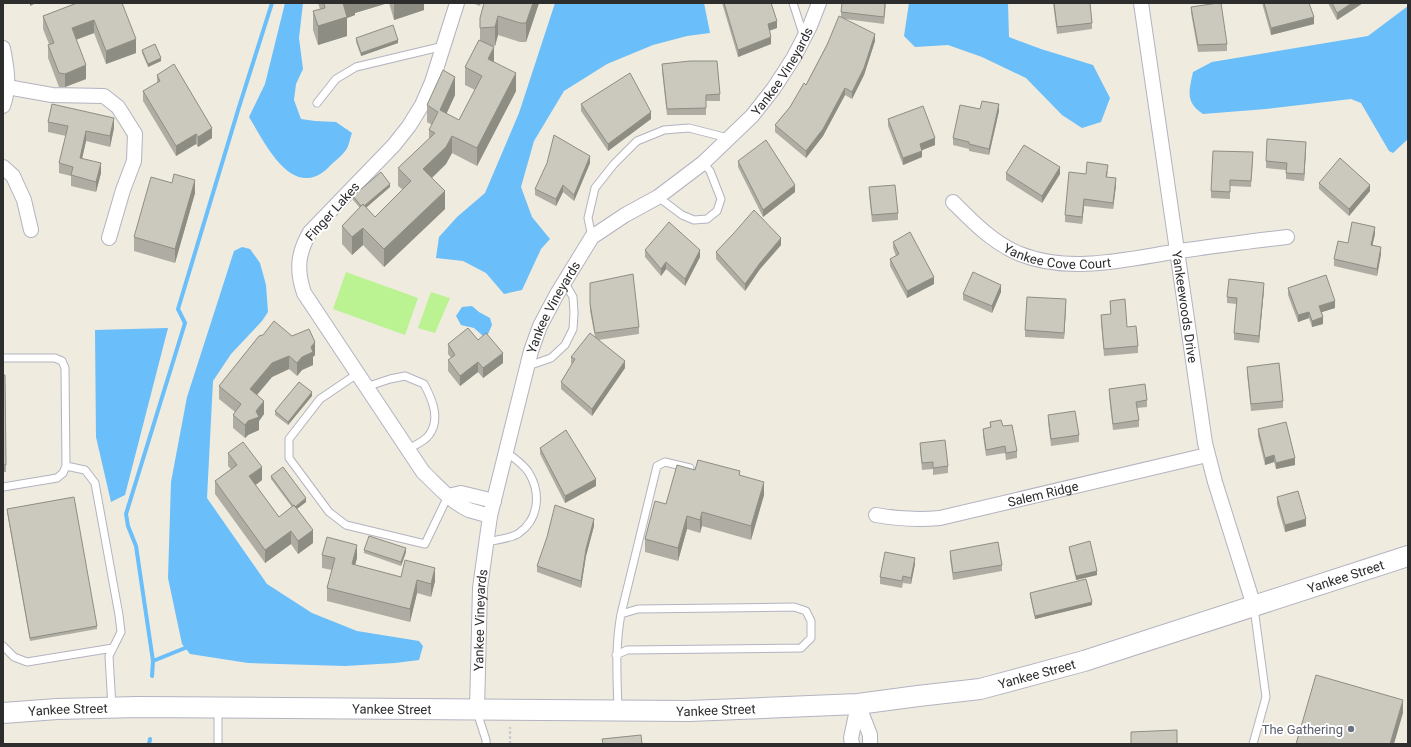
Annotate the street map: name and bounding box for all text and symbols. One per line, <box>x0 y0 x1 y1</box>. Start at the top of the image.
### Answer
street label: Yankee Vineyards <box>748 25 816 119</box>
street label: Finger Lakes <box>302 179 363 244</box>
street label: Yankee Cove Court <box>1001 240 1112 272</box>
street label: Yankeewoods Drive <box>1169 250 1200 364</box>
street label: Yankee Vineyards <box>524 258 584 355</box>
street label: Salem Ridge <box>1006 479 1080 510</box>
street label: Yankee Street <box>1306 557 1386 596</box>
street label: Yankee Vineyards <box>471 568 491 671</box>
street label: Yankee Street <box>997 657 1077 692</box>
street label: Yankee Street <box>28 701 108 719</box>
street label: Yankee Street <box>676 701 756 719</box>
street label: Yankee Street <box>352 702 432 717</box>
place label: The Gathering <box>1262 722 1343 737</box>
marker: The Gathering <box>1346 724 1356 734</box>

